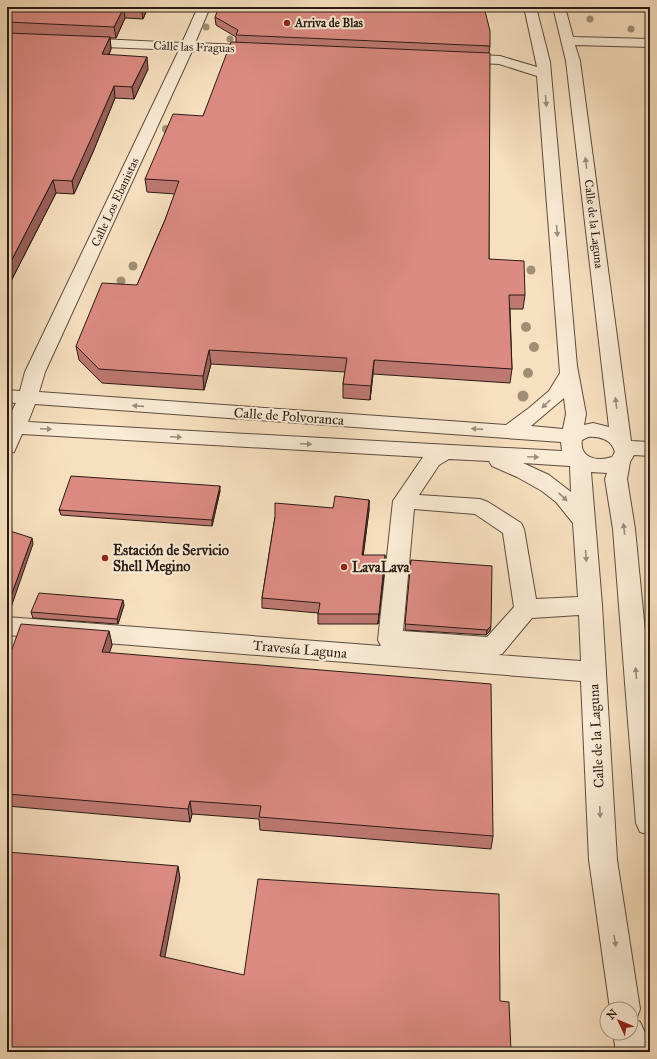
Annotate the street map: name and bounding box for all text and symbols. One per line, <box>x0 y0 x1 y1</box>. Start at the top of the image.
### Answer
place label: Arriva de Blas <box>294 16 363 30</box>
marker: Arriva de Blas <box>282 18 292 28</box>
street label: Calle las Fraguas <box>153 39 235 56</box>
one-way arrow <box>543 95 550 107</box>
street label: Calle Los Ebanistas <box>88 155 142 249</box>
one-way arrow <box>583 157 589 169</box>
street label: Calle de la Laguna <box>581 179 607 270</box>
one-way arrow <box>553 225 560 237</box>
one-way arrow <box>613 397 619 409</box>
one-way arrow <box>541 399 551 409</box>
one-way arrow <box>132 402 144 409</box>
street label: Calle de Polvoranca <box>233 404 345 429</box>
one-way arrow <box>40 426 52 433</box>
one-way arrow <box>471 426 483 433</box>
one-way arrow <box>170 433 182 440</box>
one-way arrow <box>300 440 312 447</box>
one-way arrow <box>527 453 539 460</box>
one-way arrow <box>558 493 568 502</box>
one-way arrow <box>621 523 627 535</box>
place label: Estación de Servicio Shell Megino <box>113 542 229 576</box>
one-way arrow <box>583 550 590 562</box>
marker: Estación de Servicio Shell Megino <box>100 553 110 563</box>
place label: LavaLava <box>352 559 411 576</box>
marker: LavaLava <box>339 562 349 572</box>
street label: Travesía Laguna <box>252 637 348 662</box>
one-way arrow <box>633 666 640 679</box>
street label: Calle de la Laguna <box>585 683 608 788</box>
one-way arrow <box>596 806 603 818</box>
one-way arrow <box>612 935 618 947</box>
north arrow <box>599 1001 639 1041</box>
text: N <box>604 1006 621 1022</box>

